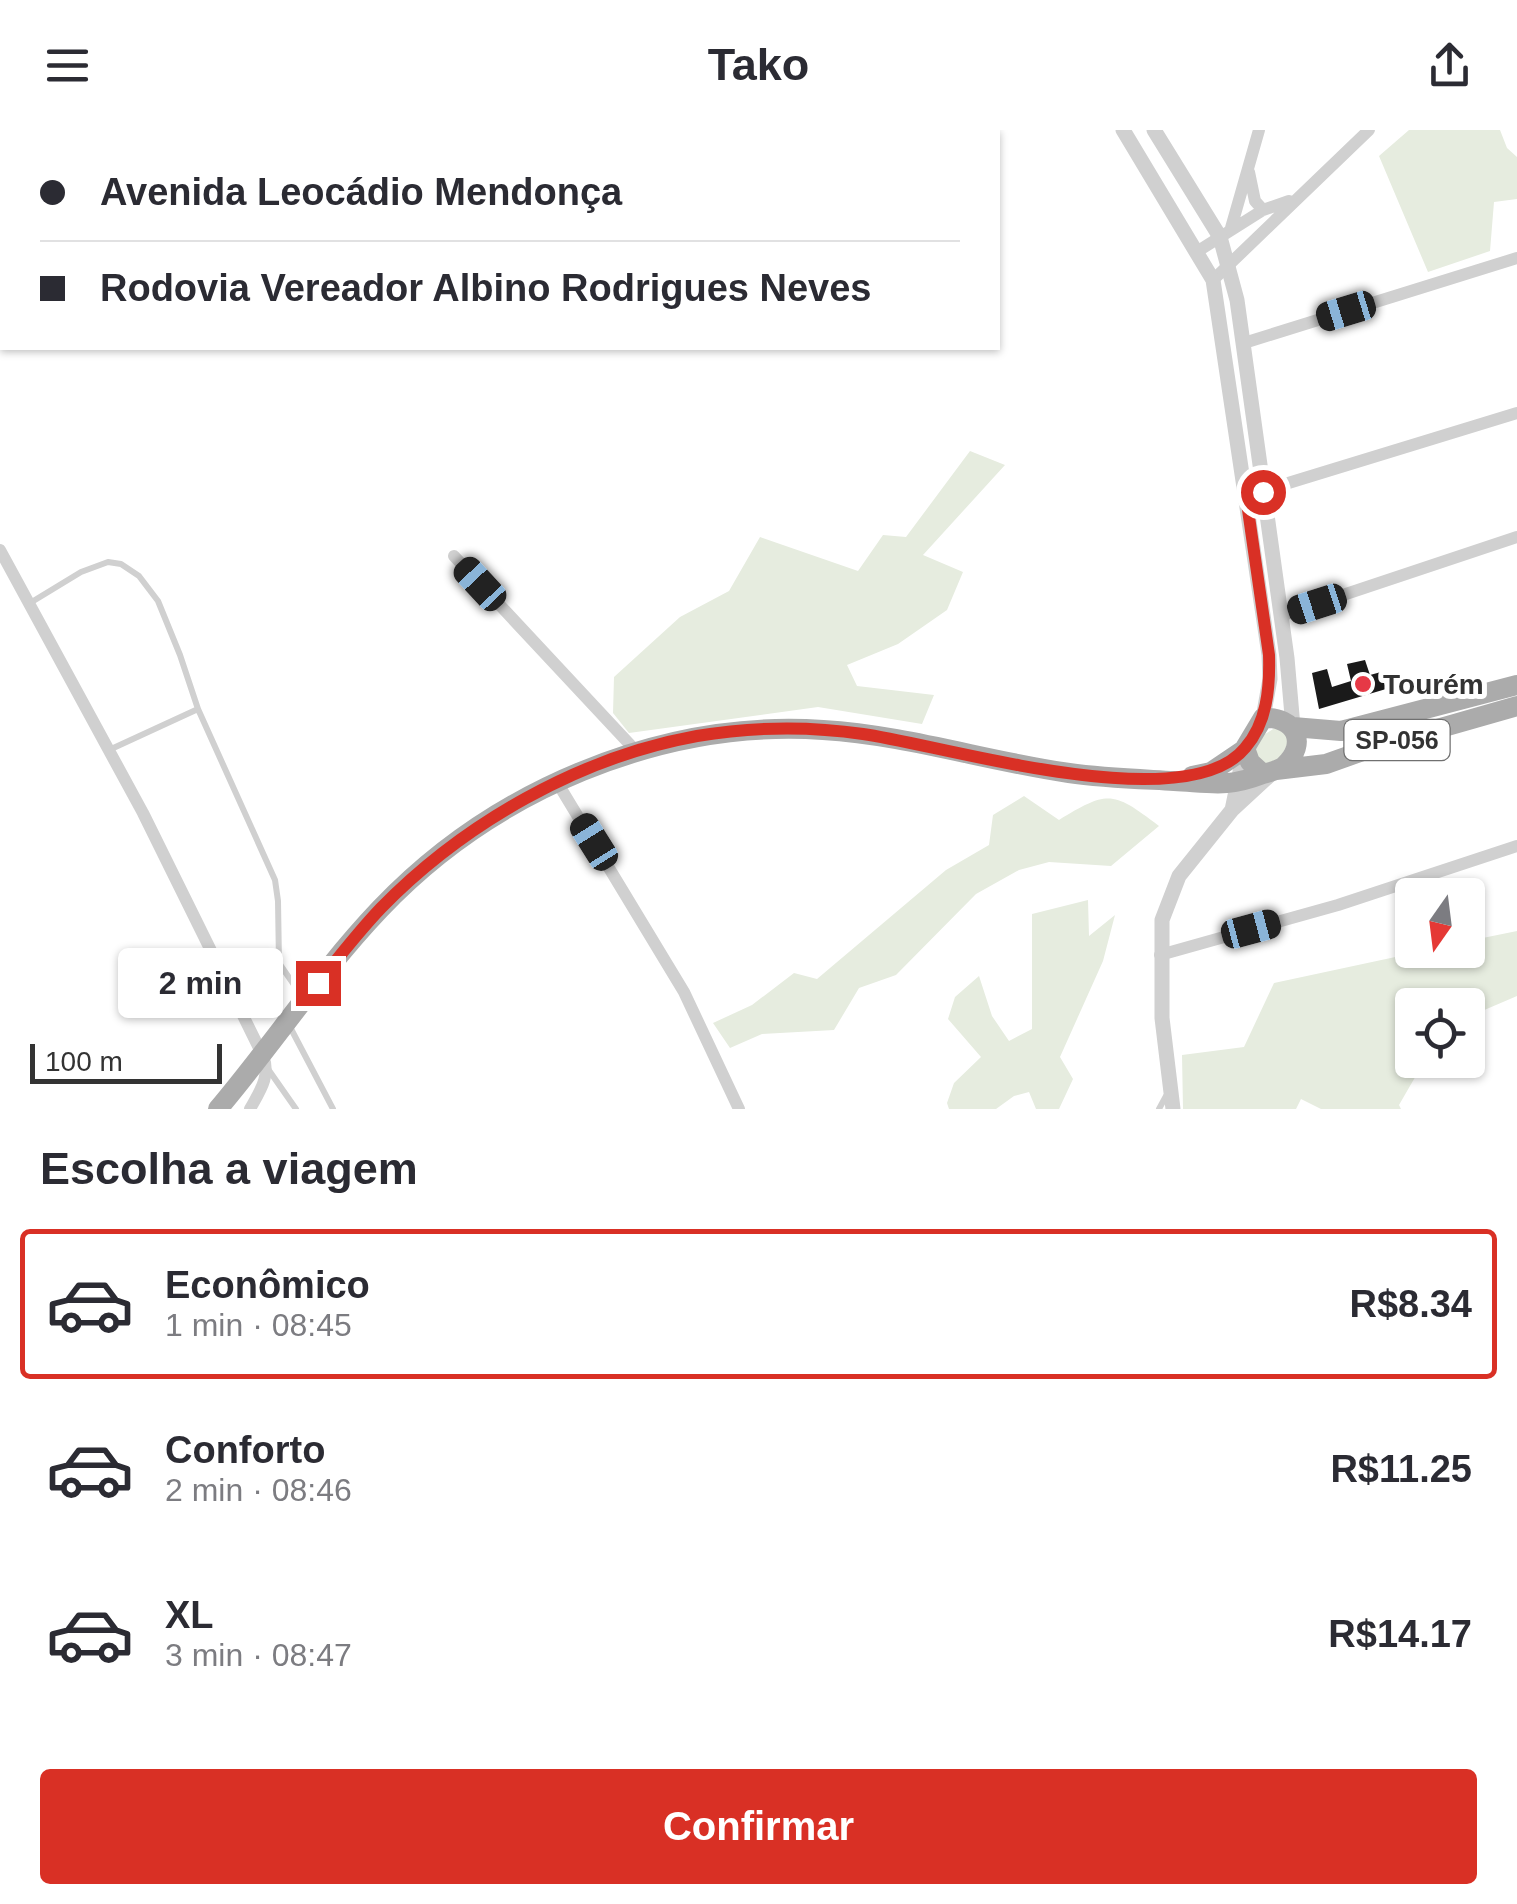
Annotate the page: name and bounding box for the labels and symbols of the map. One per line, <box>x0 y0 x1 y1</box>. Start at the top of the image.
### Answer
car <box>1313 288 1379 334</box>
route start <box>1241 470 1286 515</box>
car <box>449 552 511 616</box>
car <box>1284 580 1350 628</box>
place label: Tourém <box>1383 669 1484 700</box>
marker: Tourém <box>1352 673 1374 695</box>
road number: SP-056 <box>1344 720 1450 760</box>
car <box>565 809 623 875</box>
north arrow <box>1395 878 1485 968</box>
car <box>1218 907 1284 951</box>
callout: 2 min <box>118 948 283 1018</box>
route end <box>296 961 341 1006</box>
scale bar <box>30 1039 222 1084</box>

